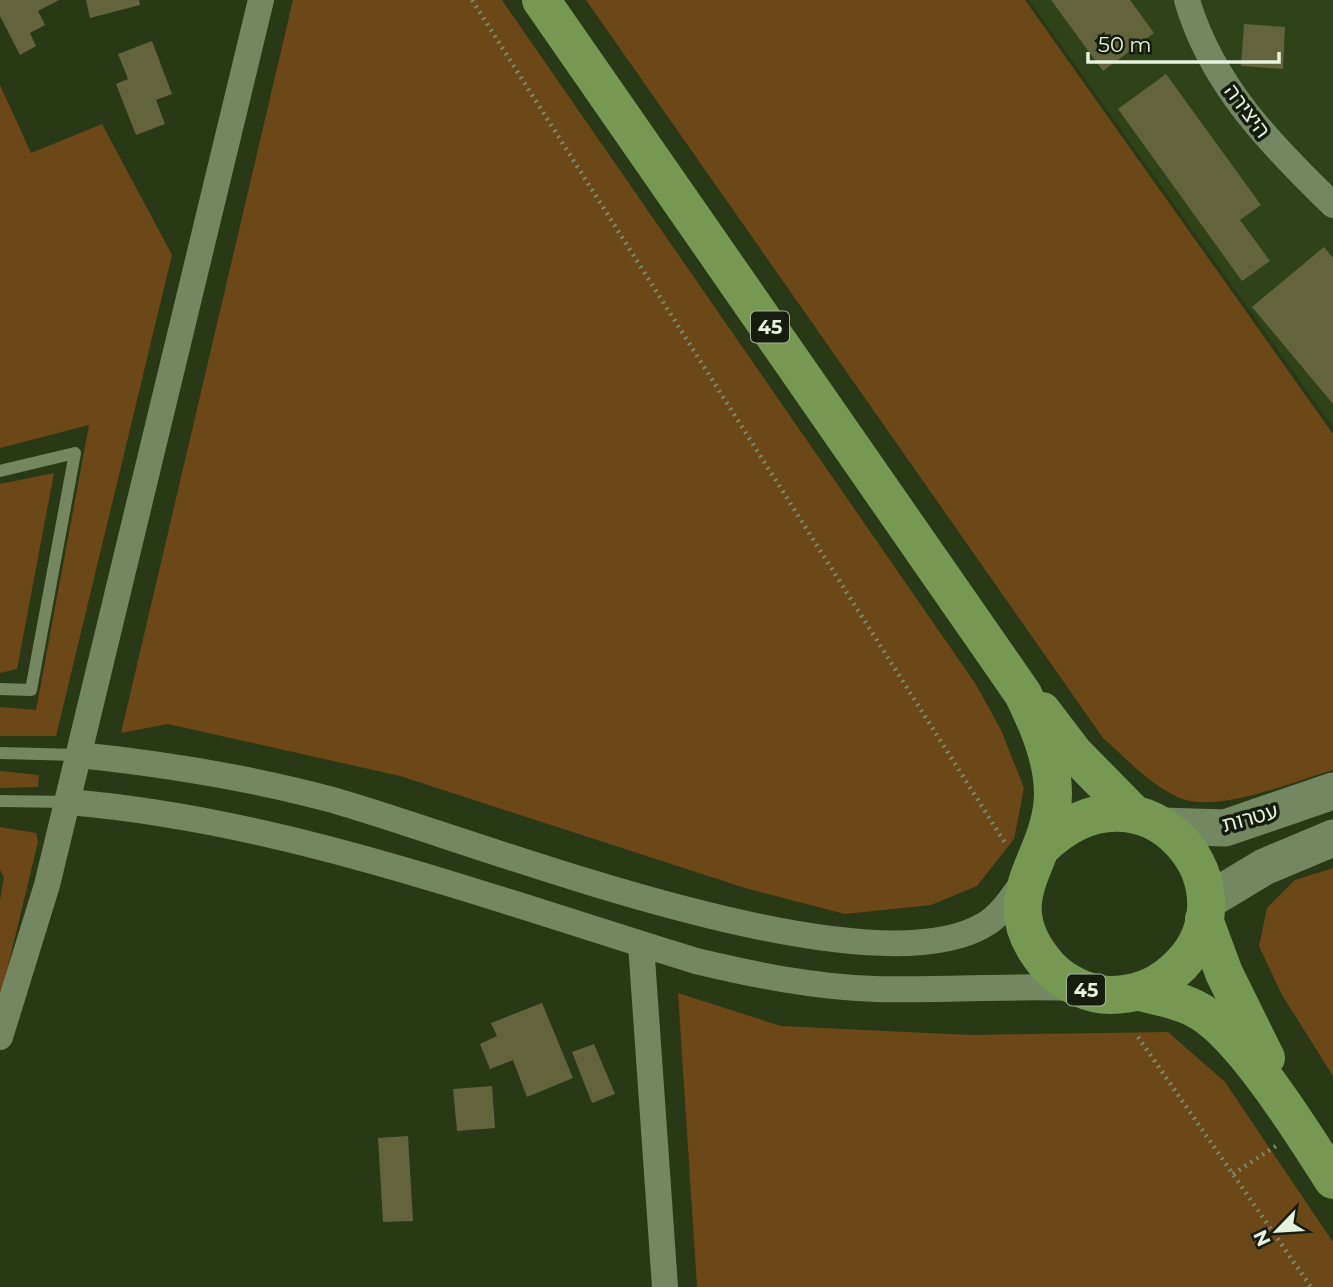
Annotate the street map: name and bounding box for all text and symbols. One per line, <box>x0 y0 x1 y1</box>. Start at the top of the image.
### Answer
scale bar <box>1088 21 1279 65</box>
text: 50 m <box>1098 32 1152 57</box>
street label: היצירה <box>1219 79 1276 142</box>
road number: 45 <box>751 312 789 342</box>
street label: עטרות <box>1219 798 1281 837</box>
road number: 45 <box>1067 974 1105 1006</box>
north arrow <box>1242 1196 1312 1266</box>
text: N <box>1248 1226 1276 1250</box>

